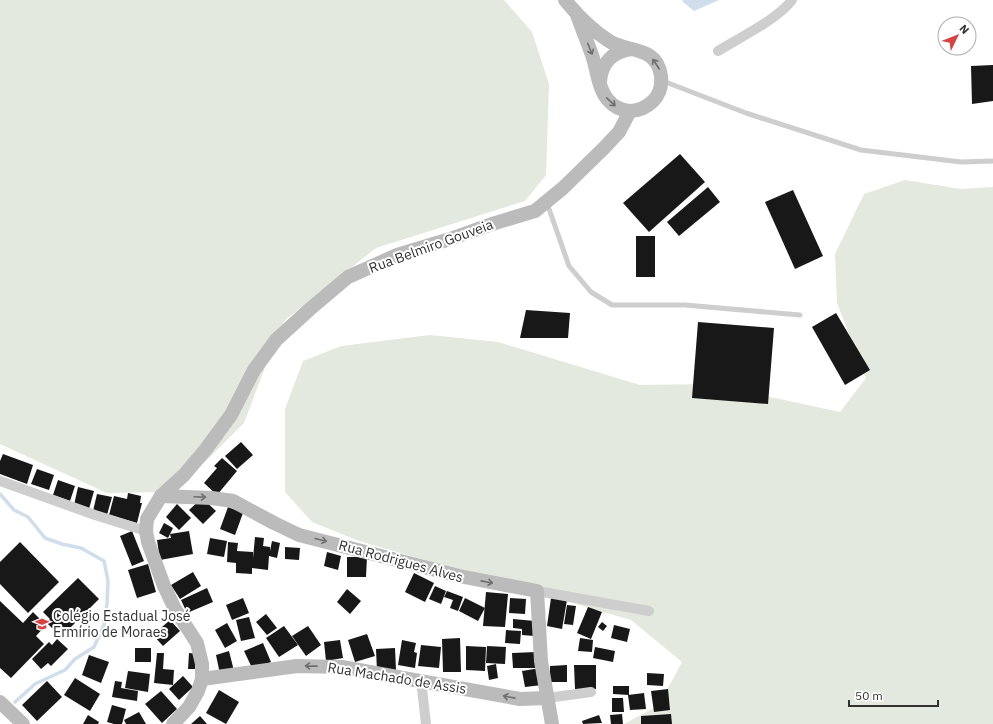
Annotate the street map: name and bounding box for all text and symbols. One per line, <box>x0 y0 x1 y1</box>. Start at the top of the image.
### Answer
north arrow <box>937 16 977 56</box>
text: N <box>956 21 972 37</box>
one-way arrow <box>586 43 594 55</box>
one-way arrow <box>652 59 660 70</box>
one-way arrow <box>606 97 616 107</box>
street label: Rua Belmiro Gouveia <box>366 215 496 277</box>
one-way arrow <box>193 494 206 501</box>
street label: Rua Rodrigues Alves <box>337 536 465 586</box>
one-way arrow <box>314 537 327 544</box>
one-way arrow <box>481 578 494 586</box>
place label: Colégio Estadual José Ermírio de Moraes <box>53 607 191 641</box>
school or university icon: Colégio Estadual José Ermírio de Moraes <box>34 616 50 632</box>
street label: Rua Machado de Assis <box>326 658 468 698</box>
one-way arrow <box>305 662 318 670</box>
scale bar <box>849 682 938 708</box>
text: 50 m <box>855 688 883 703</box>
one-way arrow <box>502 692 515 700</box>

